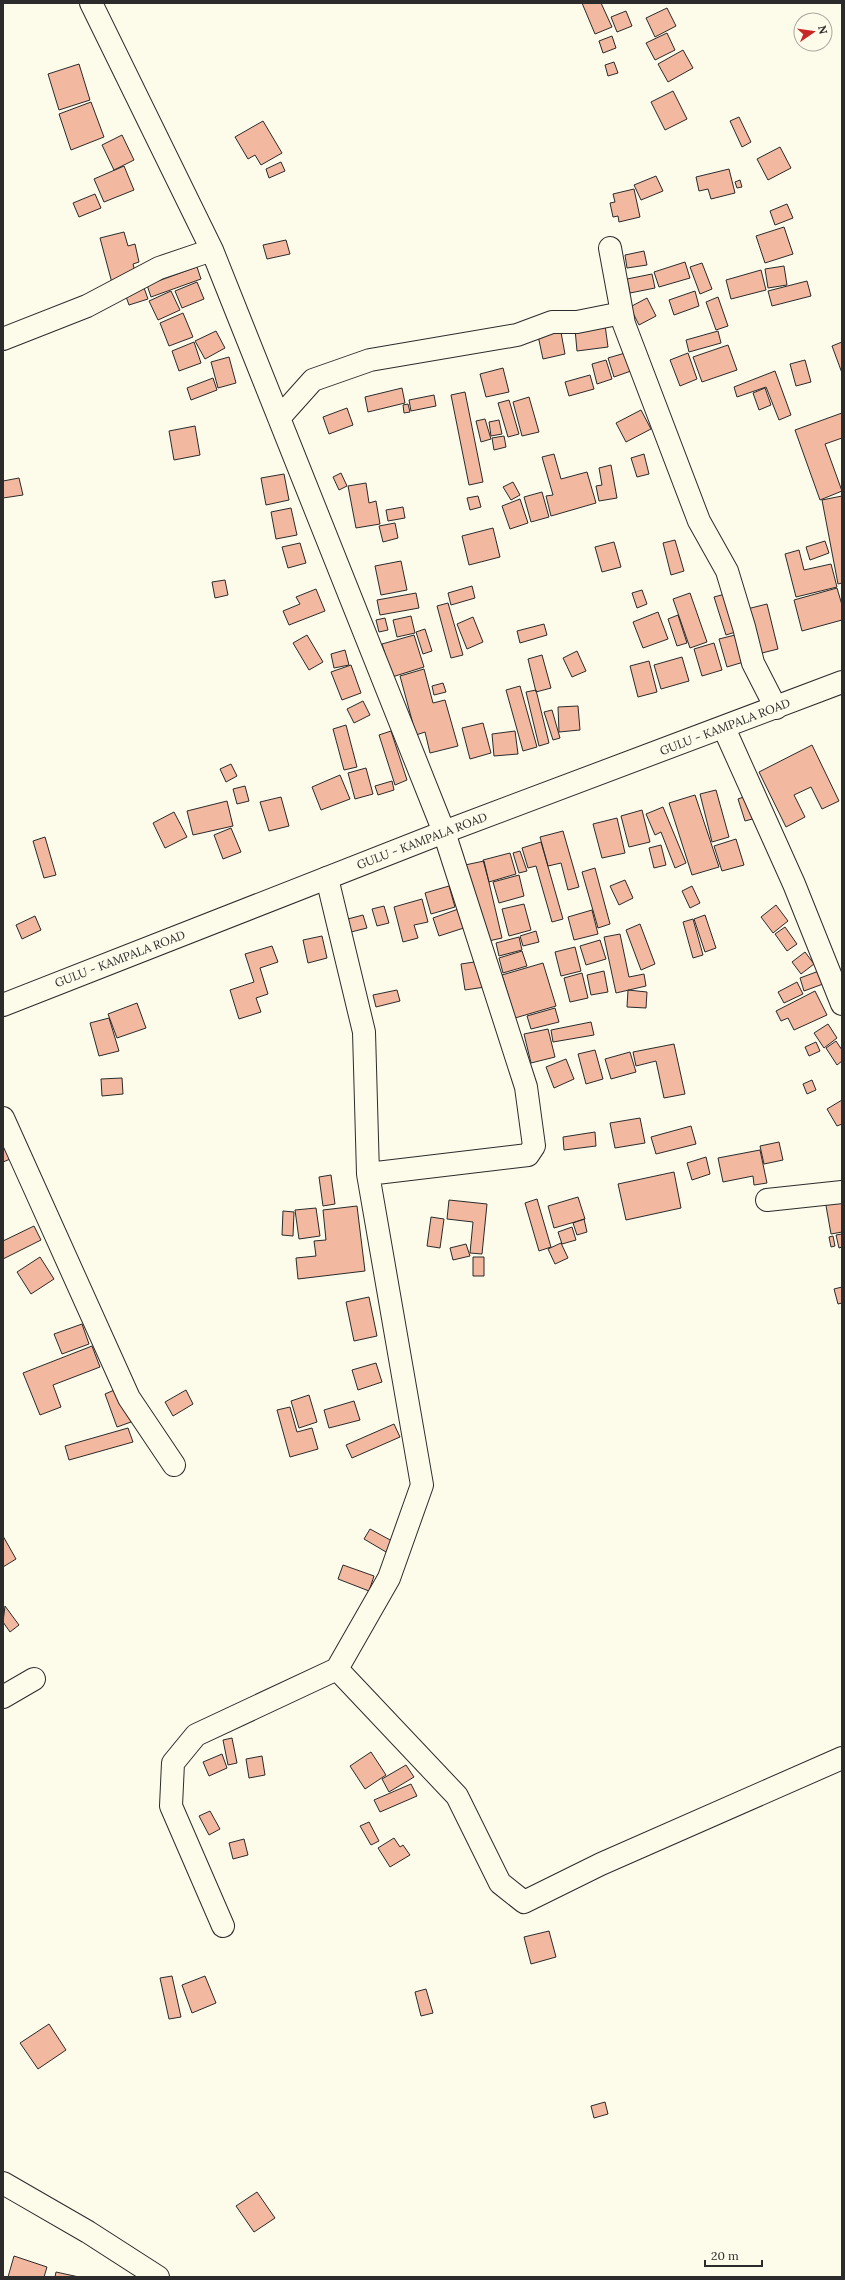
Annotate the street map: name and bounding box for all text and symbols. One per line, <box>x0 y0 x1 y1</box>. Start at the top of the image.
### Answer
north arrow <box>793 12 833 52</box>
text: N <box>815 24 831 36</box>
street label: GULU - KAMPALA ROAD <box>658 695 792 758</box>
street label: GULU - KAMPALA ROAD <box>355 809 489 872</box>
street label: GULU - KAMPALA ROAD <box>53 927 187 990</box>
scale bar <box>705 2242 762 2268</box>
text: 20 m <box>711 2248 739 2263</box>

